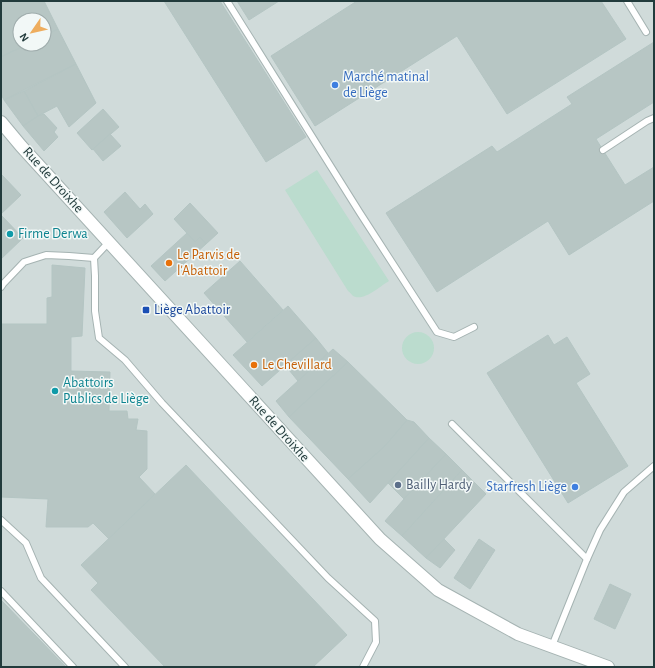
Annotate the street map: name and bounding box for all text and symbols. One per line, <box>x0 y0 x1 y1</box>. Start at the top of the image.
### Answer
north arrow <box>12 12 52 52</box>
text: N <box>17 31 31 44</box>
place label: Marché matinal de Liège <box>343 70 429 100</box>
marker: Marché matinal de Liège <box>330 80 340 90</box>
street label: Rue de Droixhe <box>20 144 86 216</box>
place label: Firme Derwa <box>18 227 88 241</box>
marker: Firme Derwa <box>5 229 15 239</box>
place label: Le Parvis de l'Abattoir <box>177 248 240 278</box>
marker: Le Parvis de l'Abattoir <box>164 258 174 268</box>
place label: Liège Abattoir <box>154 303 231 317</box>
marker: Liège Abattoir <box>141 305 151 315</box>
place label: Le Chevillard <box>262 358 332 372</box>
marker: Le Chevillard <box>249 360 259 370</box>
place label: Abattoirs Publics de Liège <box>63 376 149 406</box>
marker: Abattoirs Publics de Liège <box>50 386 60 396</box>
street label: Rue de Droixhe <box>246 393 312 465</box>
place label: Bailly Hardy <box>406 478 472 492</box>
marker: Bailly Hardy <box>393 480 403 490</box>
place label: Starfresh Liège <box>486 480 567 494</box>
marker: Starfresh Liège <box>570 482 580 492</box>

